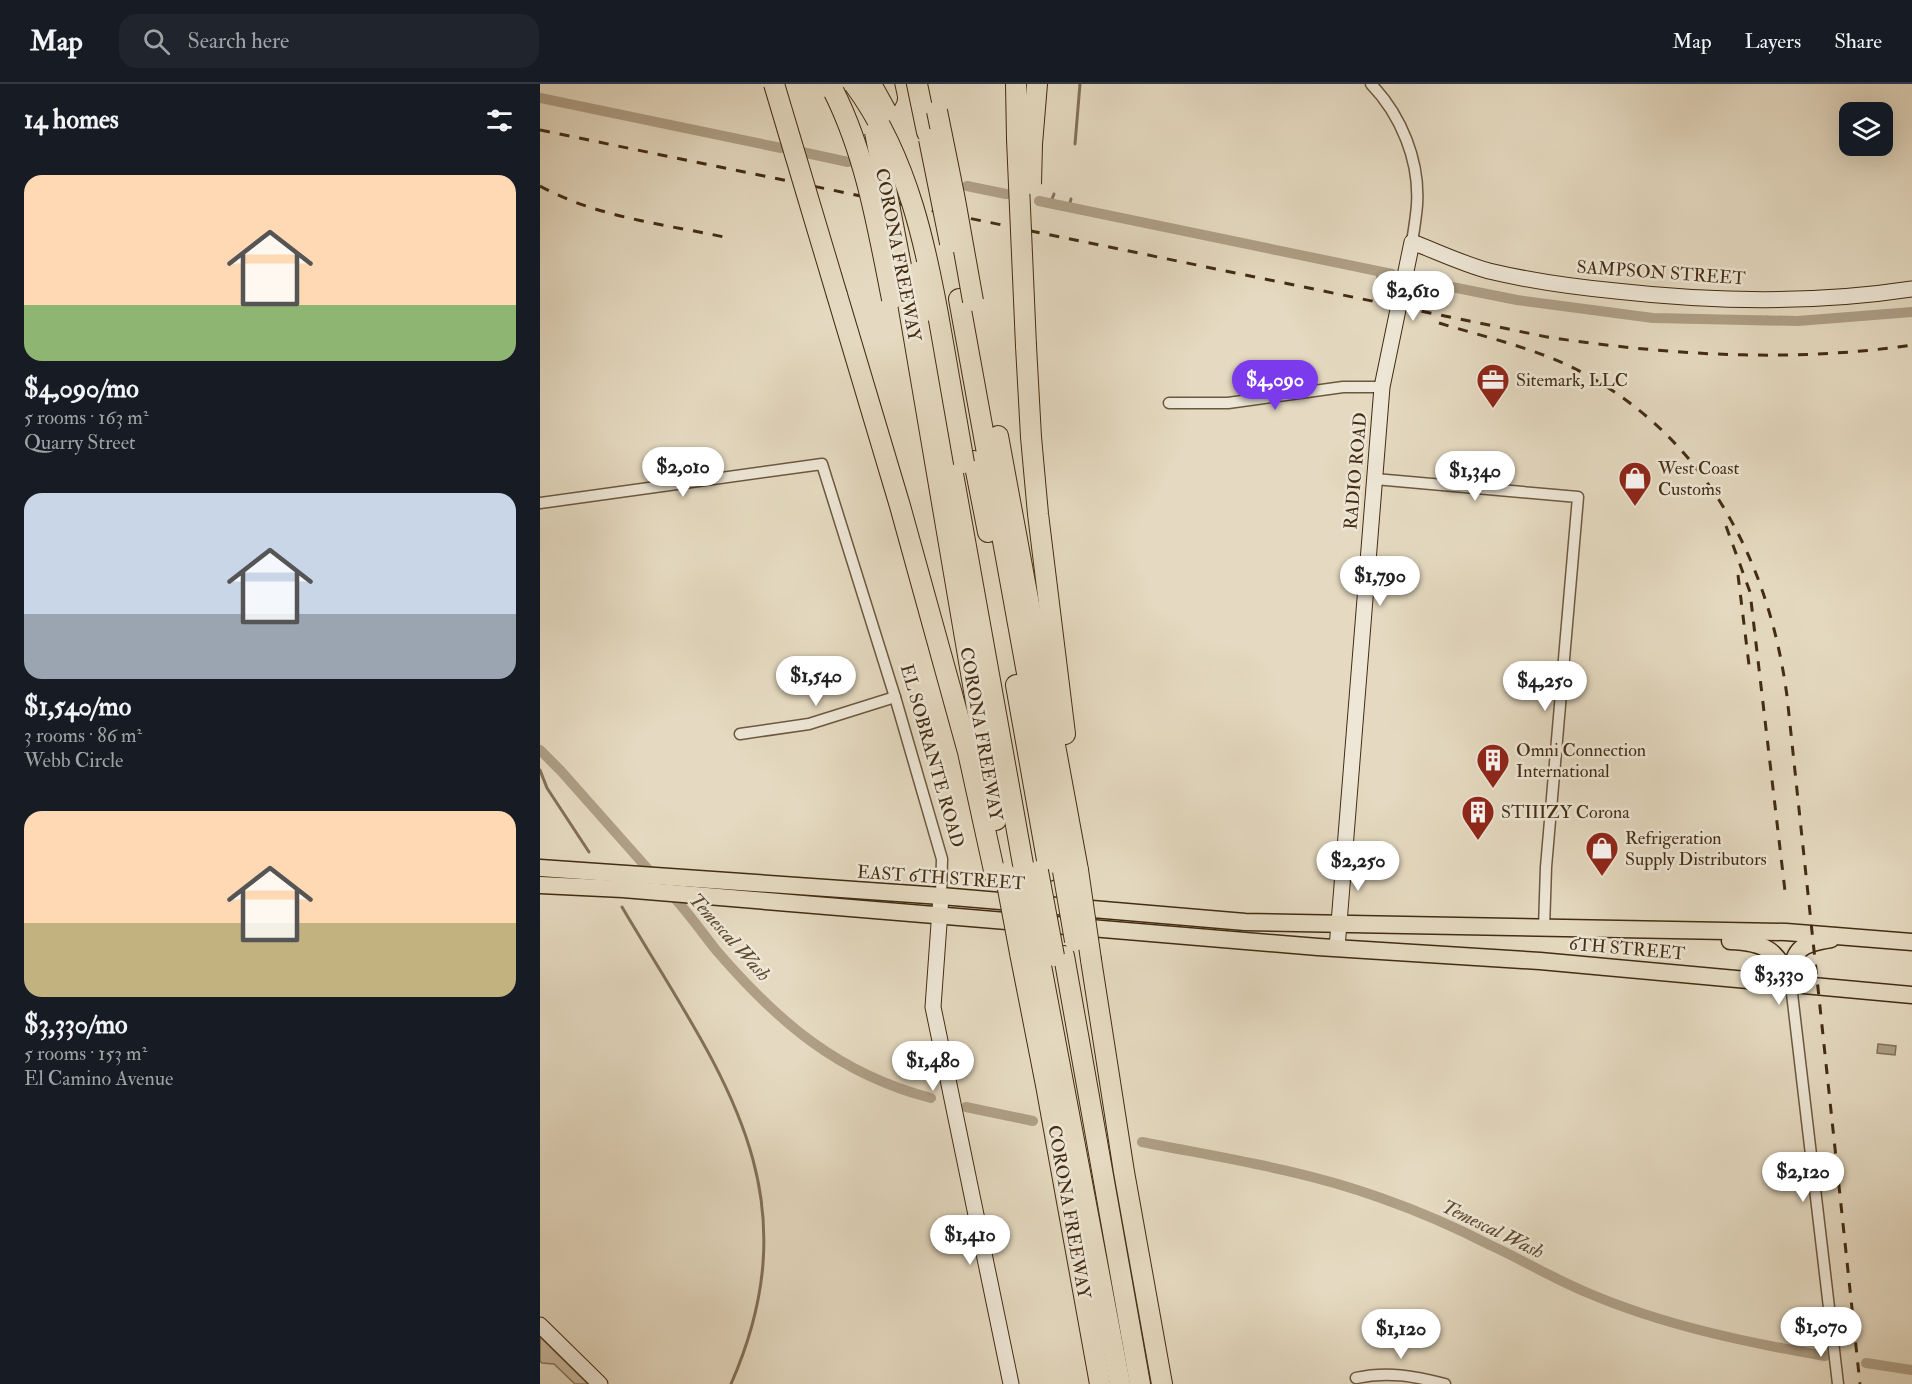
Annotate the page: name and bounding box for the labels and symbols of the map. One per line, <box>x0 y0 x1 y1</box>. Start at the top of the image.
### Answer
street label: CORONA FREEWAY <box>870 166 926 344</box>
street label: SAMPSON STREET <box>1576 256 1747 290</box>
pin: $2,610 <box>1364 271 1462 322</box>
pin: $4,090 <box>1226 360 1324 411</box>
office icon: Sitemark, LLC <box>1475 362 1511 409</box>
place label: Sitemark, LLC <box>1516 369 1628 392</box>
street label: RADIO ROAD <box>1339 411 1373 531</box>
pin: $2,010 <box>634 447 732 498</box>
pin: $1,340 <box>1426 451 1524 502</box>
place label: West Coast Customs <box>1657 457 1739 501</box>
shop icon: West Coast Customs <box>1617 460 1653 507</box>
pin: $1,790 <box>1331 556 1429 607</box>
street label: CORONA FREEWAY <box>954 645 1008 823</box>
pin: $1,540 <box>767 656 865 707</box>
pin: $4,250 <box>1496 661 1594 712</box>
street label: EL SOBRANTE ROAD <box>895 662 969 850</box>
place label: Omni Connection International <box>1516 739 1646 783</box>
building icon: Omni Connection International <box>1475 742 1511 789</box>
building icon: STIIIZY Corona <box>1460 794 1496 841</box>
place label: STIIIZY Corona <box>1501 801 1630 824</box>
place label: Refrigeration Supply Distributors <box>1625 827 1767 871</box>
shop icon: Refrigeration Supply Distributors <box>1584 830 1620 877</box>
pin: $2,250 <box>1309 841 1407 892</box>
street label: EAST 6TH STREET <box>856 861 1026 895</box>
water label: Temescal Wash <box>684 888 776 986</box>
street label: 6TH STREET <box>1568 932 1687 966</box>
pin: $3,330 <box>1730 955 1828 1006</box>
pin: $1,480 <box>884 1041 982 1092</box>
street label: CORONA FREEWAY <box>1042 1123 1096 1301</box>
pin: $2,120 <box>1754 1152 1852 1203</box>
water label: Temescal Wash <box>1438 1194 1548 1264</box>
pin: $1,410 <box>921 1215 1019 1266</box>
pin: $1,070 <box>1772 1307 1870 1358</box>
pin: $1,120 <box>1352 1309 1450 1360</box>

